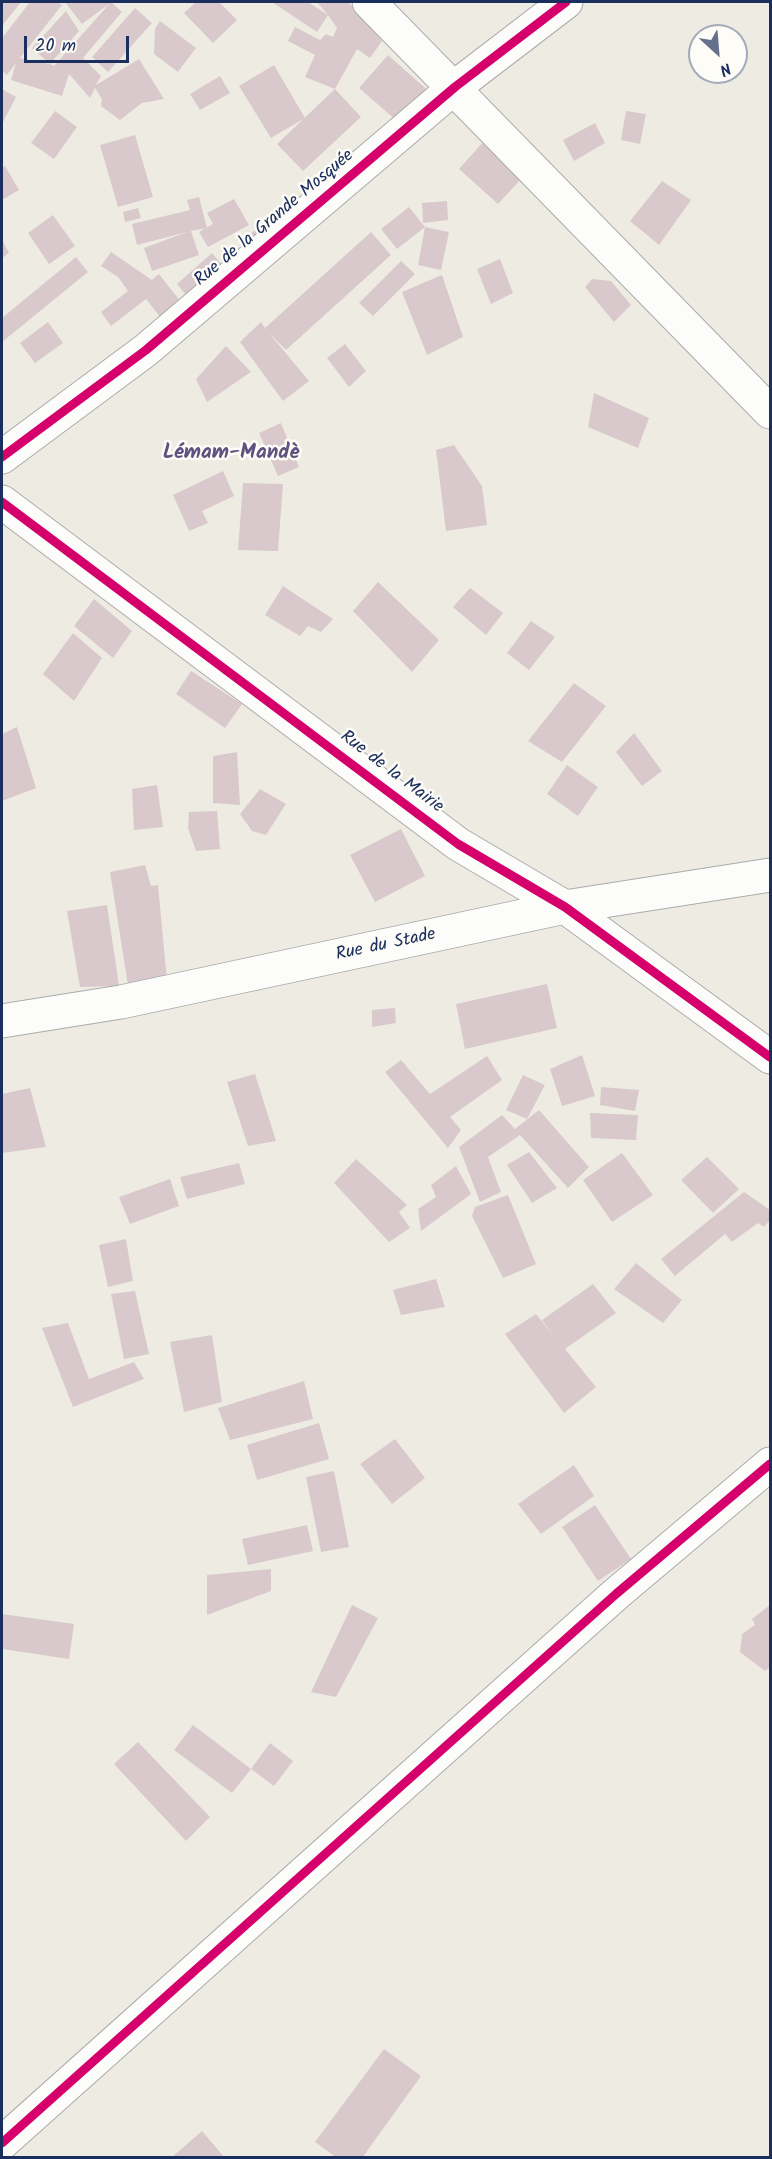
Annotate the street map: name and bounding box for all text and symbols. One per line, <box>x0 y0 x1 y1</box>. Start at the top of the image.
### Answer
scale bar <box>27 24 132 62</box>
north arrow <box>688 24 748 84</box>
text: 20 m <box>35 32 76 61</box>
text: N <box>715 55 735 82</box>
street label: Rue de la Grande Mosquée <box>191 146 359 292</box>
district label: Lémam-Mandè <box>163 441 299 467</box>
street label: Rue de la Mairie <box>335 727 447 819</box>
street label: Rue du Stade <box>334 925 438 967</box>

